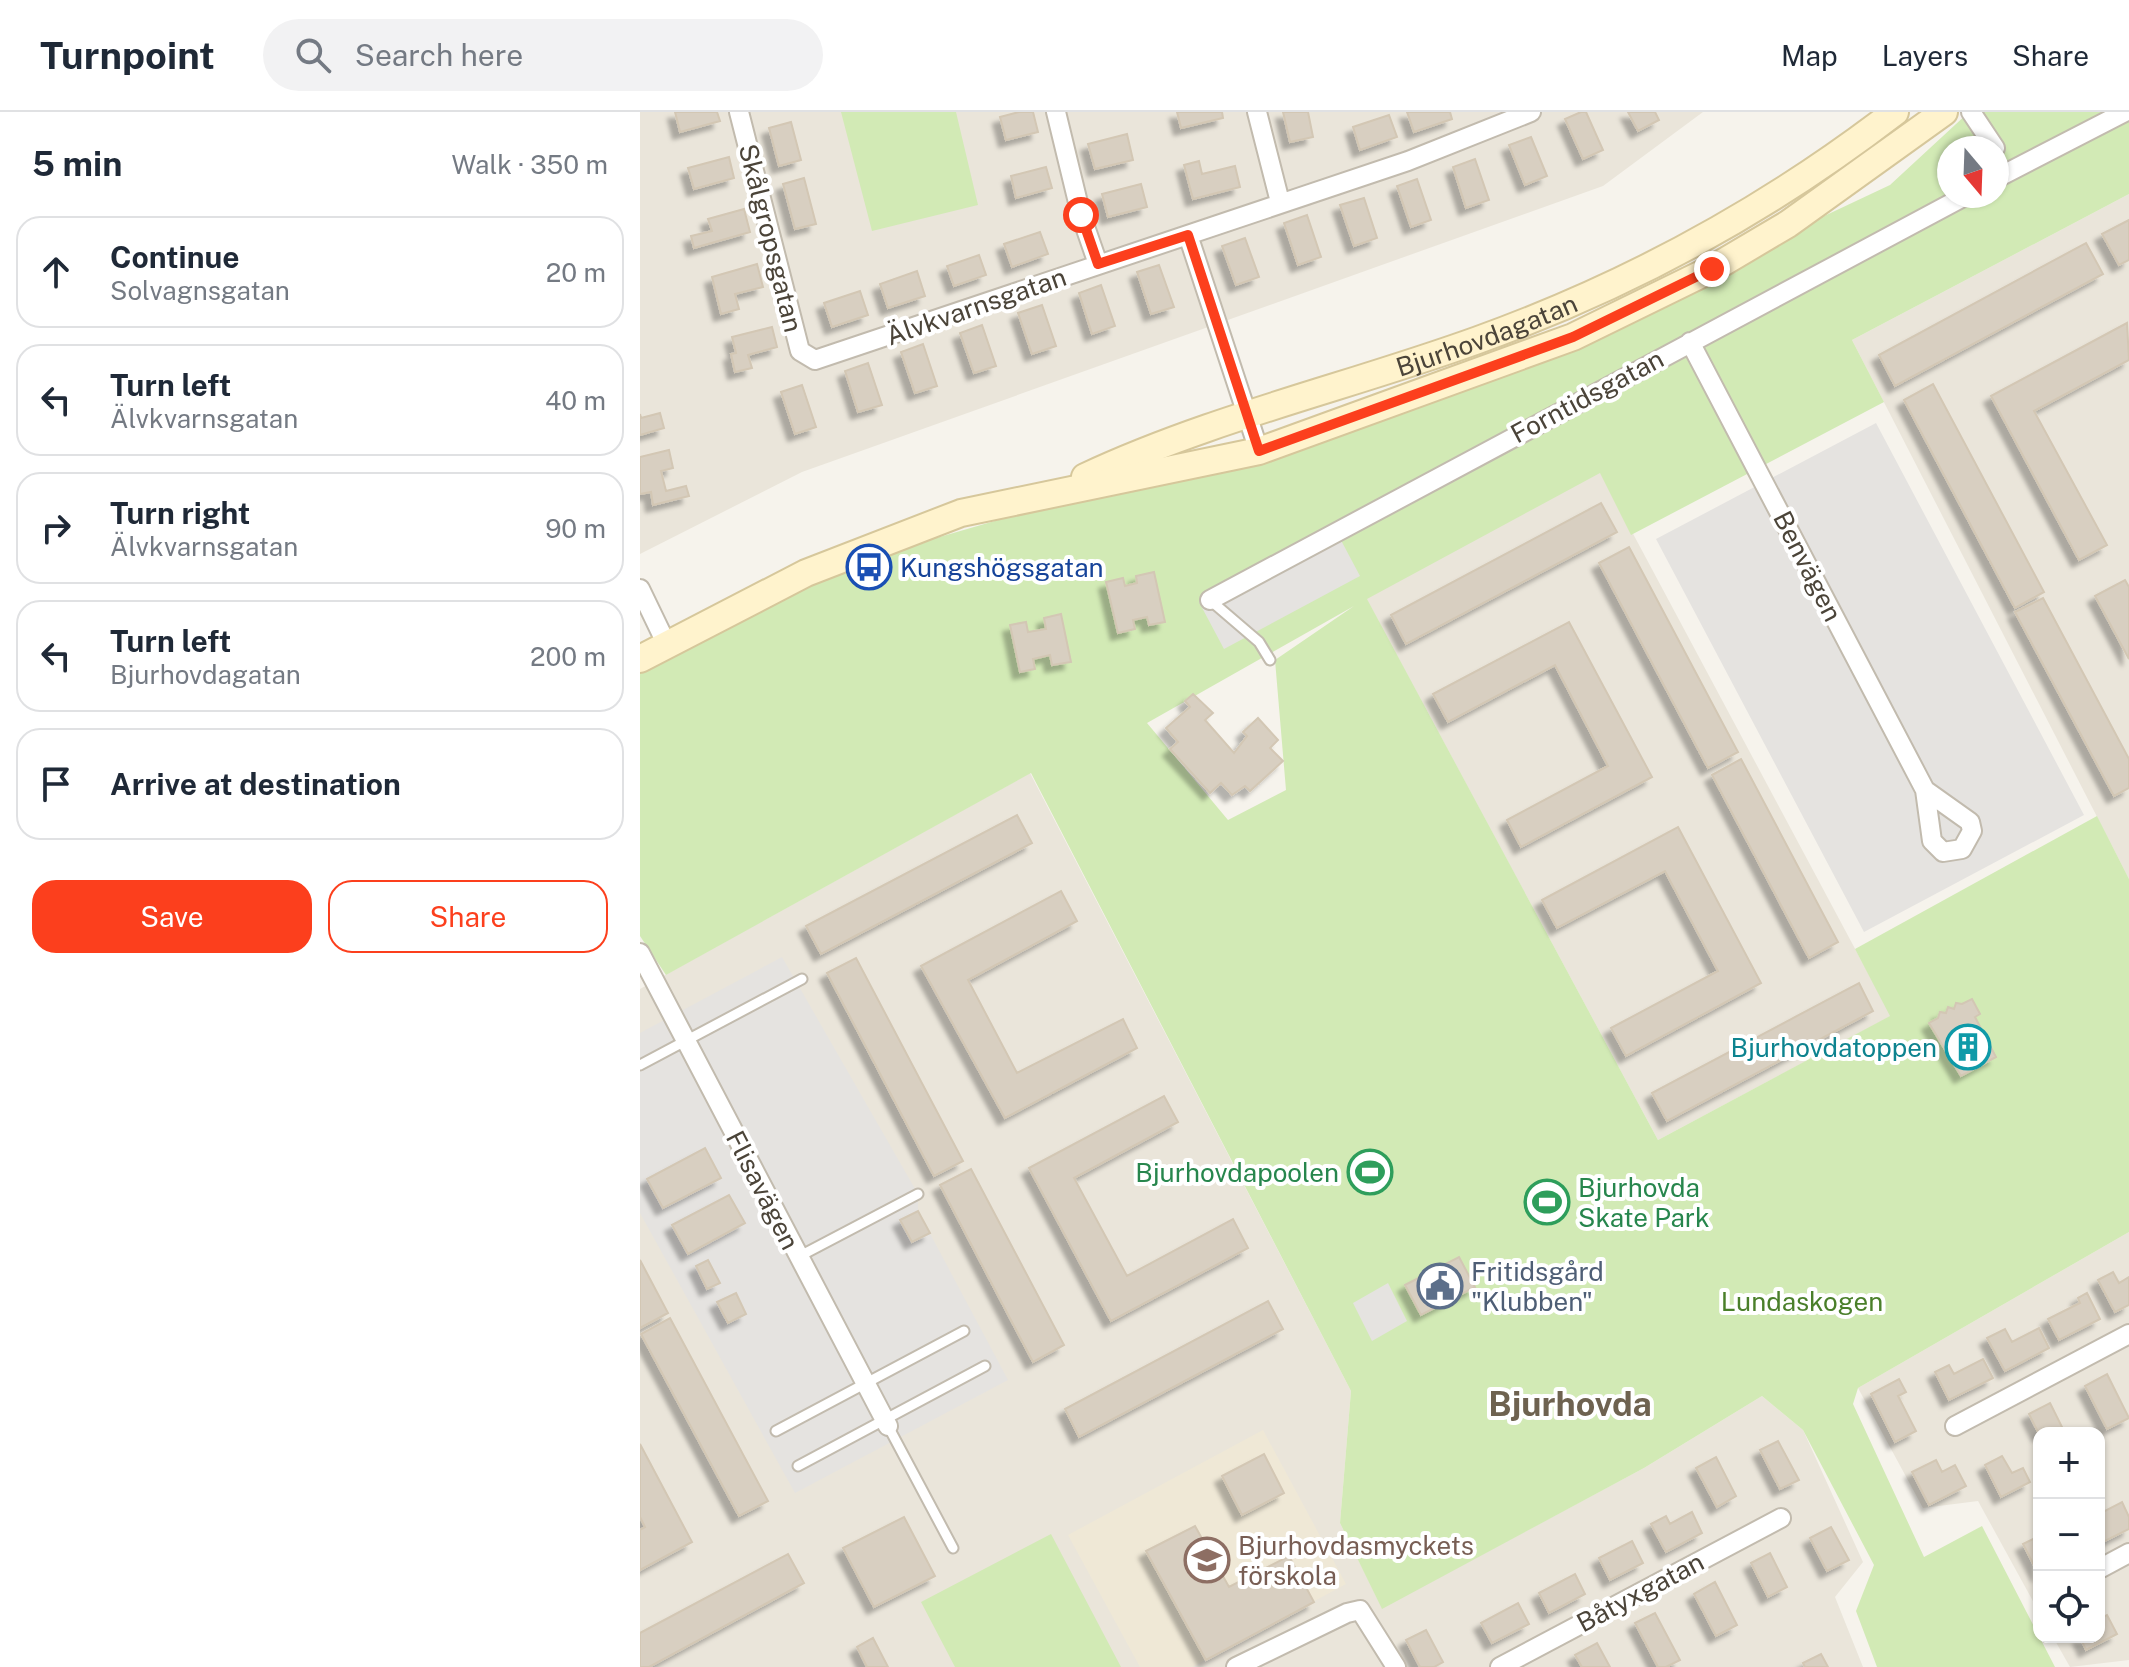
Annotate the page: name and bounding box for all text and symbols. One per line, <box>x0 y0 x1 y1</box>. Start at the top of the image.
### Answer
search box <box>263 19 823 91</box>
text: Turnpoint <box>40 33 215 78</box>
icon: search <box>291 33 335 77</box>
text: Search here <box>355 37 523 73</box>
text: Map <box>1781 39 1838 72</box>
text: Layers <box>1882 39 1968 72</box>
text: Share <box>2012 39 2089 72</box>
north arrow <box>1937 136 2009 208</box>
street label: Skålgropsgatan <box>733 141 809 335</box>
text: 5 min <box>32 144 122 184</box>
text: Walk · 350 m <box>451 149 608 180</box>
route start <box>1063 197 1099 233</box>
text: Continue <box>110 239 240 275</box>
icon: ahead <box>34 250 78 294</box>
route end <box>1694 251 1730 287</box>
text: 20 m <box>546 257 606 288</box>
street label: Älvkvarnsgatan <box>882 261 1070 351</box>
text: Solvagnsgatan <box>110 275 290 306</box>
street label: Bjurhovdagatan <box>1392 287 1582 382</box>
street label: Forntidsgatan <box>1505 343 1669 449</box>
text: Turn left <box>110 367 231 403</box>
icon: left <box>34 378 78 422</box>
text: 40 m <box>545 385 606 416</box>
text: Älvkvarnsgatan <box>110 403 298 434</box>
text: Turn right <box>110 495 250 531</box>
icon: right <box>34 506 78 550</box>
street label: Benvägen <box>1767 506 1849 626</box>
text: 90 m <box>545 513 606 544</box>
text: Älvkvarnsgatan <box>110 531 298 562</box>
bus stop icon: Kungshögsgatan <box>845 543 893 591</box>
place label: Kungshögsgatan <box>900 552 1104 583</box>
text: Turn left <box>110 623 231 659</box>
icon: left <box>34 634 78 678</box>
text: 200 m <box>530 641 606 672</box>
text: Bjurhovdagatan <box>110 659 301 690</box>
icon: arrive <box>34 762 78 806</box>
text: Arrive at destination <box>110 766 401 802</box>
button: Save <box>32 880 312 953</box>
button: Share <box>328 880 608 953</box>
building icon: Bjurhovdatoppen <box>1944 1023 1992 1071</box>
place label: Bjurhovdatoppen <box>1731 1032 1937 1063</box>
street label: Flisavägen <box>720 1125 806 1255</box>
sports icon: Bjurhovdapoolen <box>1346 1148 1394 1196</box>
place label: Bjurhovdapoolen <box>1135 1157 1339 1188</box>
place label: Bjurhovda Skate Park <box>1578 1172 1710 1233</box>
sports icon: Bjurhovda Skate Park <box>1523 1178 1571 1226</box>
place label: Fritidsgård "Klubben" <box>1471 1256 1604 1317</box>
public building icon: Fritidsgård "Klubben" <box>1416 1262 1464 1310</box>
park label: Lundaskogen <box>1721 1286 1883 1317</box>
district label: Bjurhovda <box>1488 1384 1652 1424</box>
map controls <box>2033 1427 2105 1643</box>
button: + <box>2033 1427 2105 1499</box>
button: − <box>2033 1499 2105 1571</box>
place label: Bjurhovdasmyckets förskola <box>1238 1530 1474 1591</box>
school or university icon: Bjurhovdasmyckets förskola <box>1183 1536 1231 1584</box>
street label: Båtyxgatan <box>1571 1546 1709 1638</box>
button: locate <box>2033 1571 2105 1643</box>

